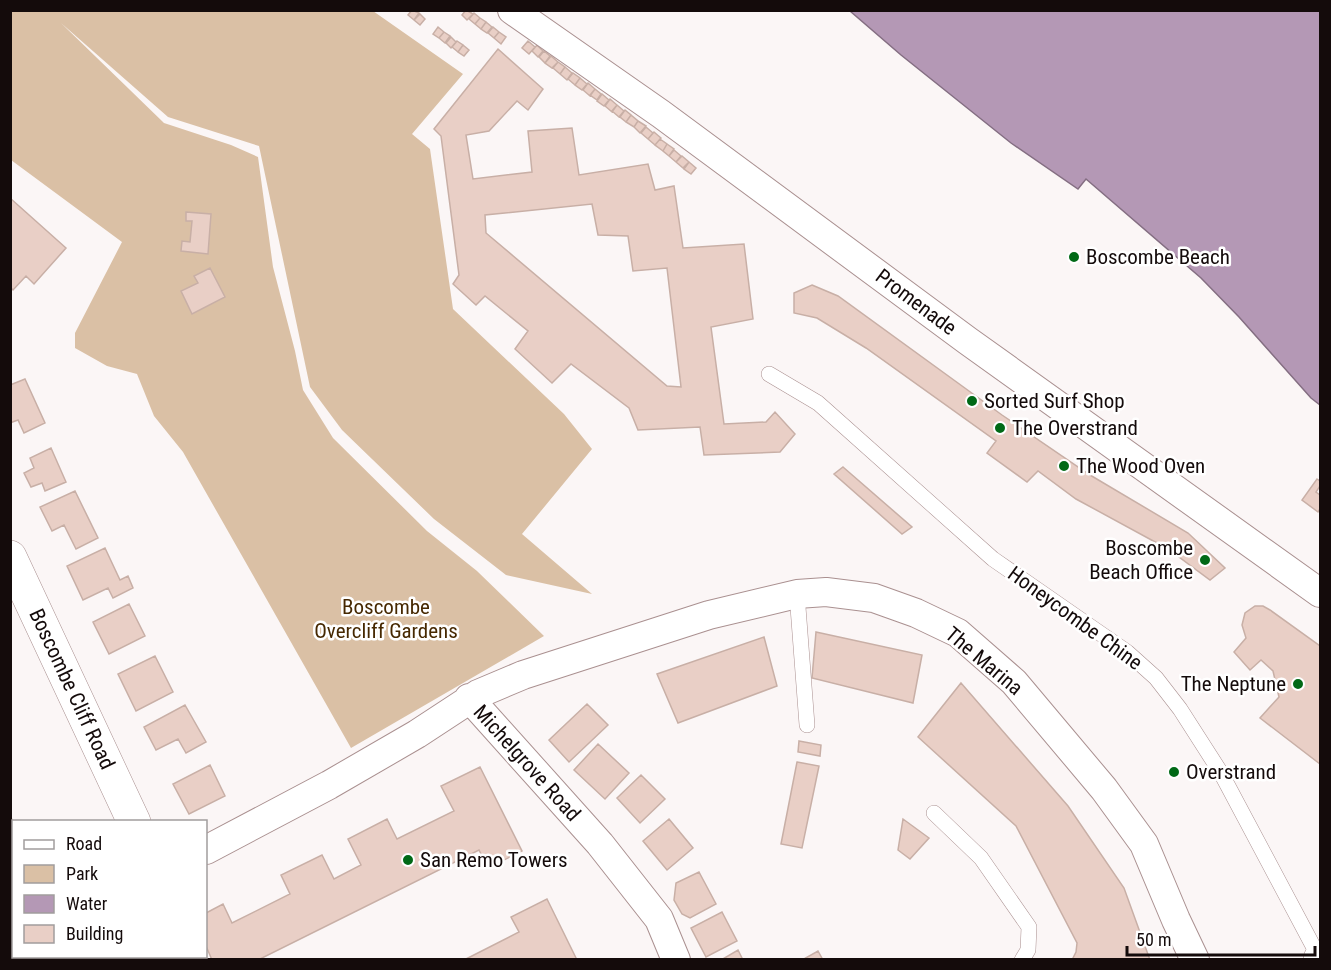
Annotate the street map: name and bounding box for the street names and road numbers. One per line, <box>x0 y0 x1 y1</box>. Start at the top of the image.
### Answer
street label: Promenade <box>871 264 961 340</box>
street label: Honeycombe Chine <box>1003 561 1147 675</box>
street label: Boscombe Cliff Road <box>24 605 120 773</box>
street label: The Marina <box>941 622 1027 700</box>
street label: Michelgrove Road <box>469 700 585 826</box>

